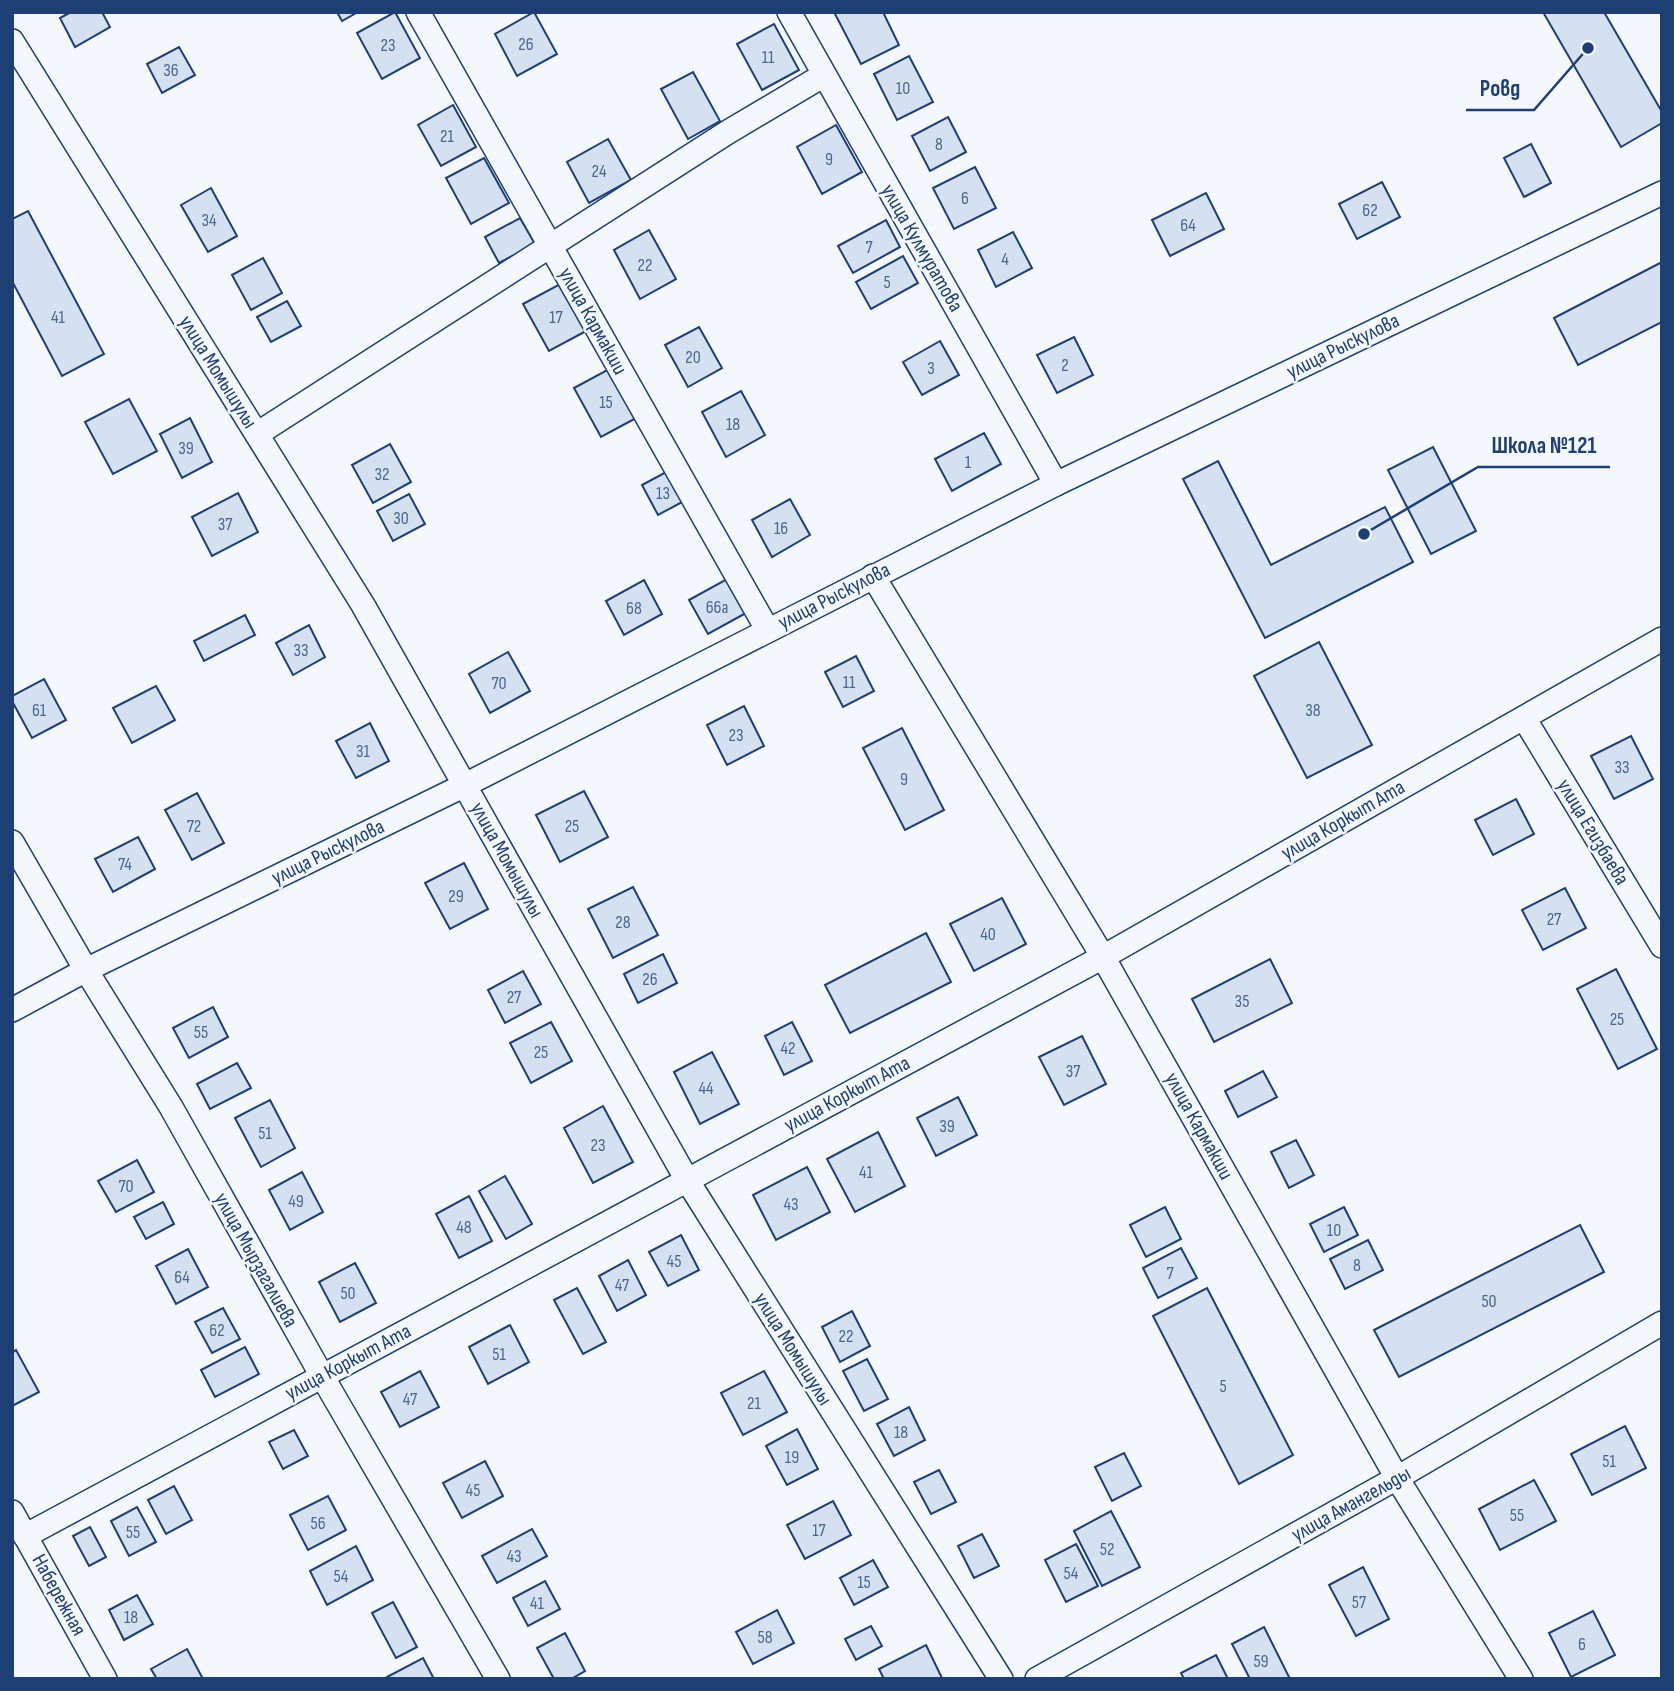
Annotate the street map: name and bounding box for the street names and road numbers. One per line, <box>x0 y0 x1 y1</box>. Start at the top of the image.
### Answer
street label: улица Кулмуратова <box>875 180 969 316</box>
street label: улица Кармакши <box>553 263 633 379</box>
street label: улица Рыскулова <box>1283 308 1403 384</box>
street label: улица Момышулы <box>173 311 263 433</box>
street label: улица Рыскулова <box>774 557 894 635</box>
street label: улица Коркыт Ата <box>1277 775 1409 865</box>
street label: улица Егизбаева <box>1552 775 1634 889</box>
street label: улица Момышулы <box>465 798 549 922</box>
street label: улица Рыскулова <box>268 814 388 890</box>
street label: улица Коркыт Ата <box>780 1050 914 1138</box>
street label: улица Кармакши <box>1159 1068 1239 1184</box>
street label: улица Мырзагалиева <box>209 1188 303 1332</box>
street label: улица Момышулы <box>748 1288 838 1410</box>
street label: улица Коркыт Ата <box>281 1318 415 1406</box>
street label: улица Амангельды <box>1287 1461 1415 1547</box>
street label: Набережная <box>26 1550 92 1640</box>

